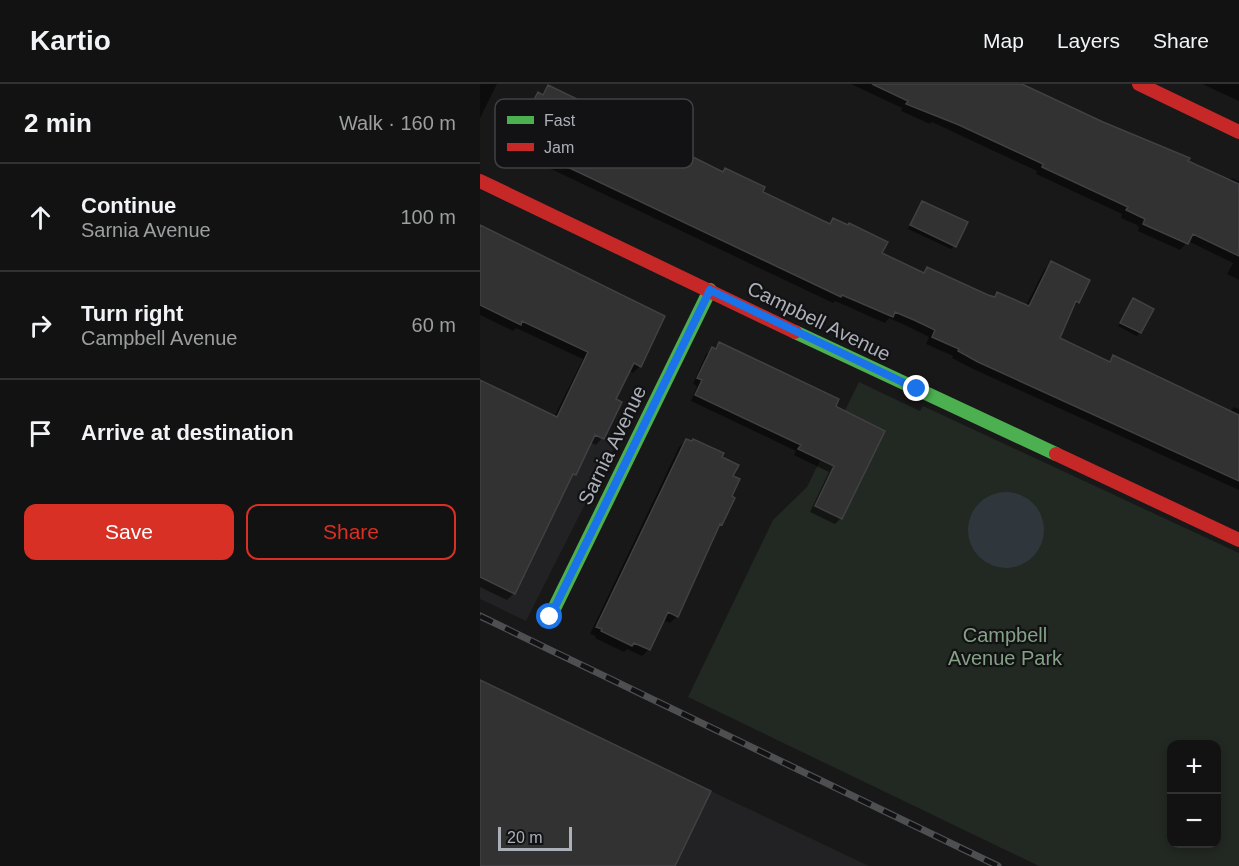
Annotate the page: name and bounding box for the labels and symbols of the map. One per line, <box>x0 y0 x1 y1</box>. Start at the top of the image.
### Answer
legend <box>495 99 693 168</box>
text: Fast <box>544 112 576 129</box>
text: Jam <box>544 139 574 156</box>
street label: Campbell Avenue <box>744 277 894 365</box>
route end <box>903 375 929 401</box>
street label: Sarnia Avenue <box>574 382 650 508</box>
route start <box>536 603 562 629</box>
park label: Campbell Avenue Park <box>948 624 1063 669</box>
scale bar <box>498 824 572 852</box>

